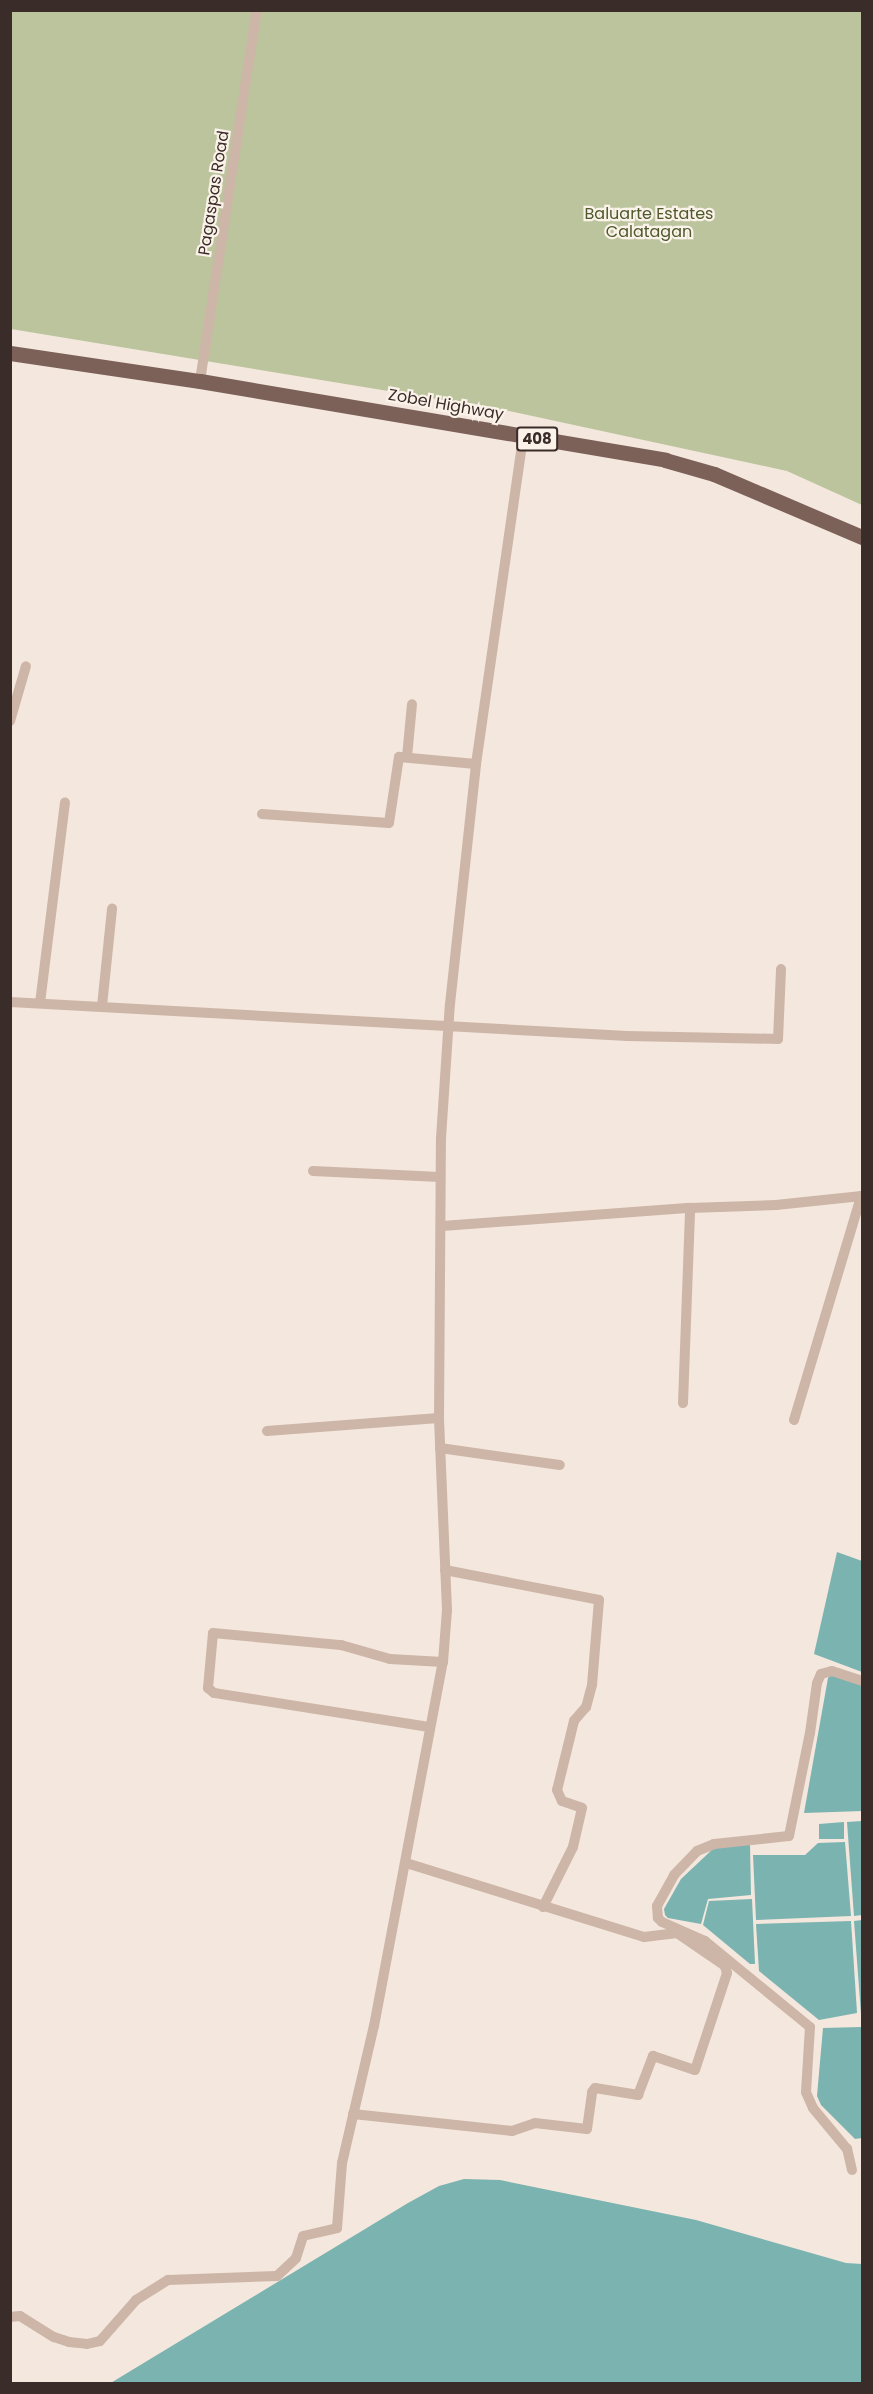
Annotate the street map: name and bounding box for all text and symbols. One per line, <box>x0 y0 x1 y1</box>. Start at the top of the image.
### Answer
street label: Pagaspas Road <box>195 129 233 257</box>
park label: Baluarte Estates Calatagan <box>585 204 713 242</box>
street label: Zobel Highway <box>387 385 505 425</box>
road number: 408 <box>516 427 558 451</box>

